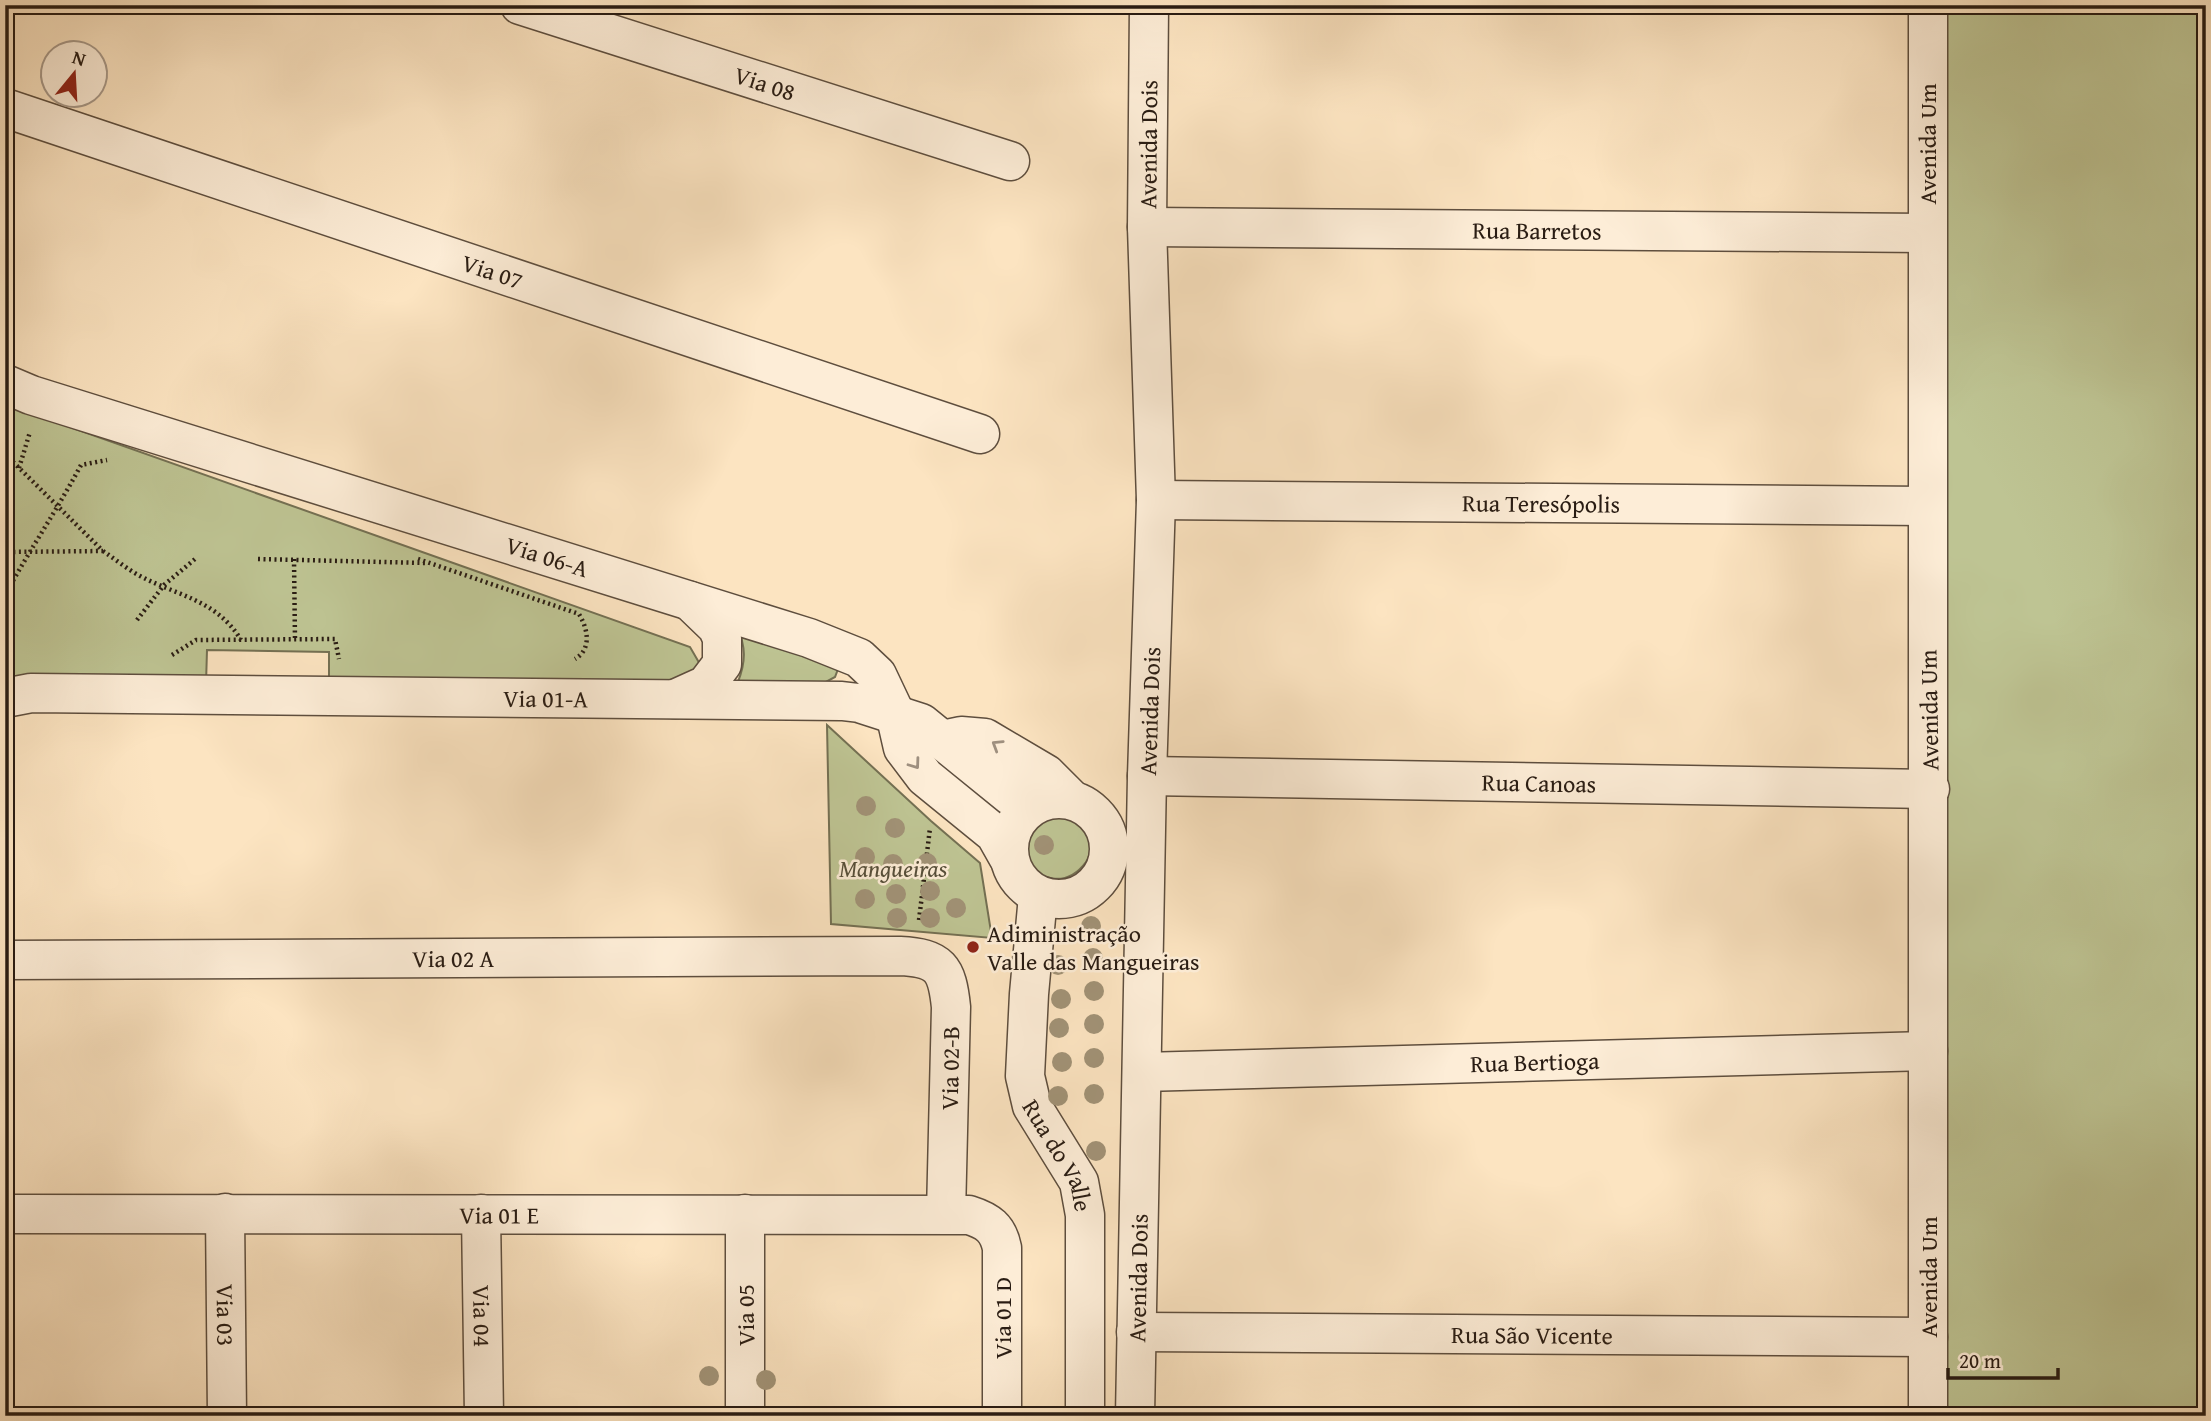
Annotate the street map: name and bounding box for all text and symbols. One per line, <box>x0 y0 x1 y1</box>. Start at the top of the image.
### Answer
north arrow <box>38 38 108 108</box>
text: N <box>69 43 90 73</box>
street label: Via 08 <box>730 57 800 109</box>
street label: Avenida Dois <box>1130 80 1166 209</box>
street label: Avenida Um <box>1910 83 1945 205</box>
street label: Rua Barretos <box>1472 212 1602 248</box>
street label: Via 07 <box>457 245 528 297</box>
street label: Rua Teresópolis <box>1462 485 1620 521</box>
street label: Via 06-A <box>501 527 593 586</box>
street label: Avenida Dois <box>1130 646 1169 776</box>
street label: Avenida Um <box>1910 649 1948 771</box>
street label: Via 01-A <box>503 680 589 716</box>
one-way arrow <box>991 740 1004 753</box>
one-way arrow <box>907 756 919 769</box>
street label: Rua Canoas <box>1481 764 1596 801</box>
park label: Mangueiras <box>839 851 947 886</box>
place label: Adiministração Valle das Mangueiras <box>987 916 1200 979</box>
marker: Adiministração Valle das Mangueiras <box>965 939 981 955</box>
street label: Via 02 A <box>412 940 495 976</box>
street label: Via 02-B <box>932 1026 968 1110</box>
street label: Rua Bertioga <box>1470 1042 1600 1081</box>
street label: Rua do Valle <box>1014 1092 1101 1214</box>
street label: Via 01 E <box>459 1197 539 1232</box>
street label: Avenida Dois <box>1119 1213 1156 1343</box>
street label: Avenida Um <box>1911 1216 1946 1338</box>
street label: Via 01 D <box>985 1277 1020 1359</box>
street label: Via 03 <box>208 1284 244 1346</box>
street label: Via 05 <box>728 1284 763 1346</box>
street label: Via 04 <box>465 1285 500 1347</box>
street label: Rua São Vicente <box>1451 1316 1613 1353</box>
scale bar <box>1948 1337 2059 1381</box>
text: 20 m <box>1959 1345 2001 1376</box>

